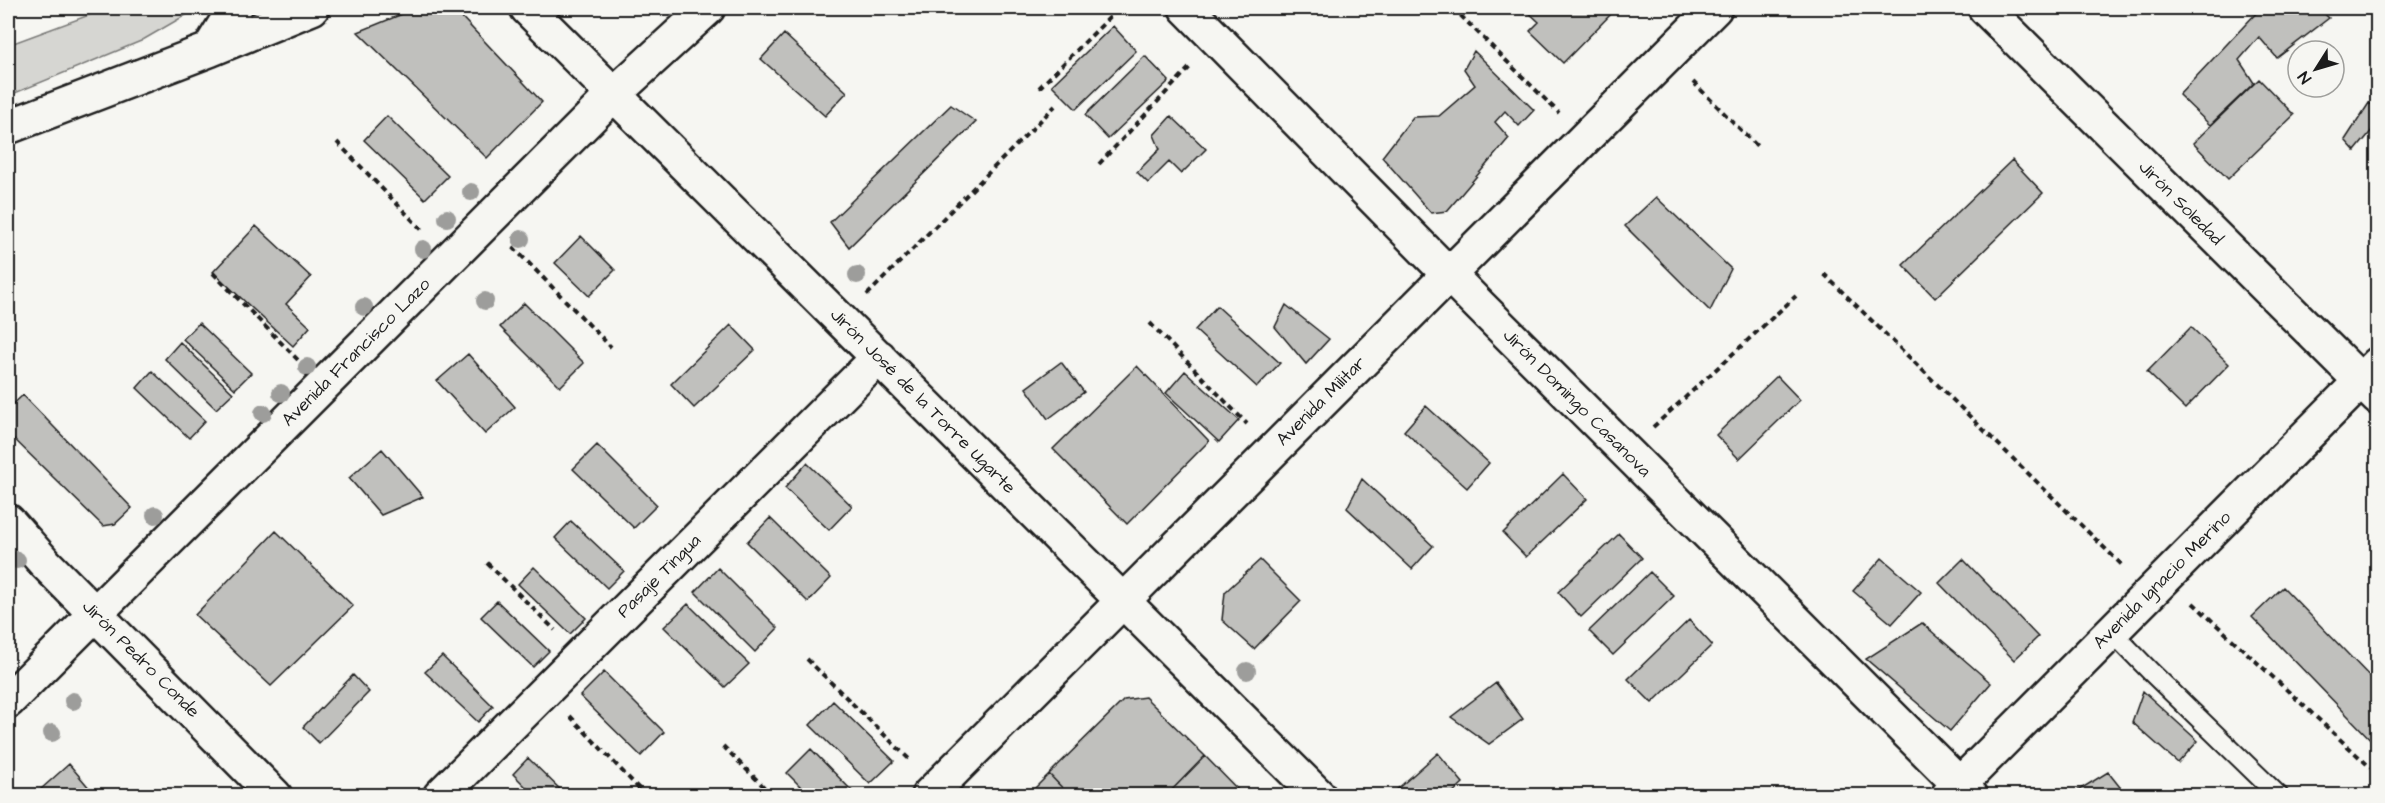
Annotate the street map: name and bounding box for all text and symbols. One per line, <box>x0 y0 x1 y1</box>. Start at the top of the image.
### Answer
north arrow <box>2286 39 2346 99</box>
text: N <box>2293 67 2317 88</box>
street label: Jirón Soledad <box>2133 155 2229 251</box>
street label: Avenida Francisco Lazo <box>276 272 436 432</box>
street label: Jirón José de la Torre Ugarte <box>824 303 1022 500</box>
street label: Jirón Domingo Casanova <box>1497 323 1657 483</box>
street label: Avenida Militar <box>1271 351 1371 451</box>
street label: Avenida Ignacio Merino <box>2087 505 2237 655</box>
street label: Pasaje Tingua <box>611 528 707 624</box>
street label: Jirón Pedro Conde <box>77 595 206 724</box>

